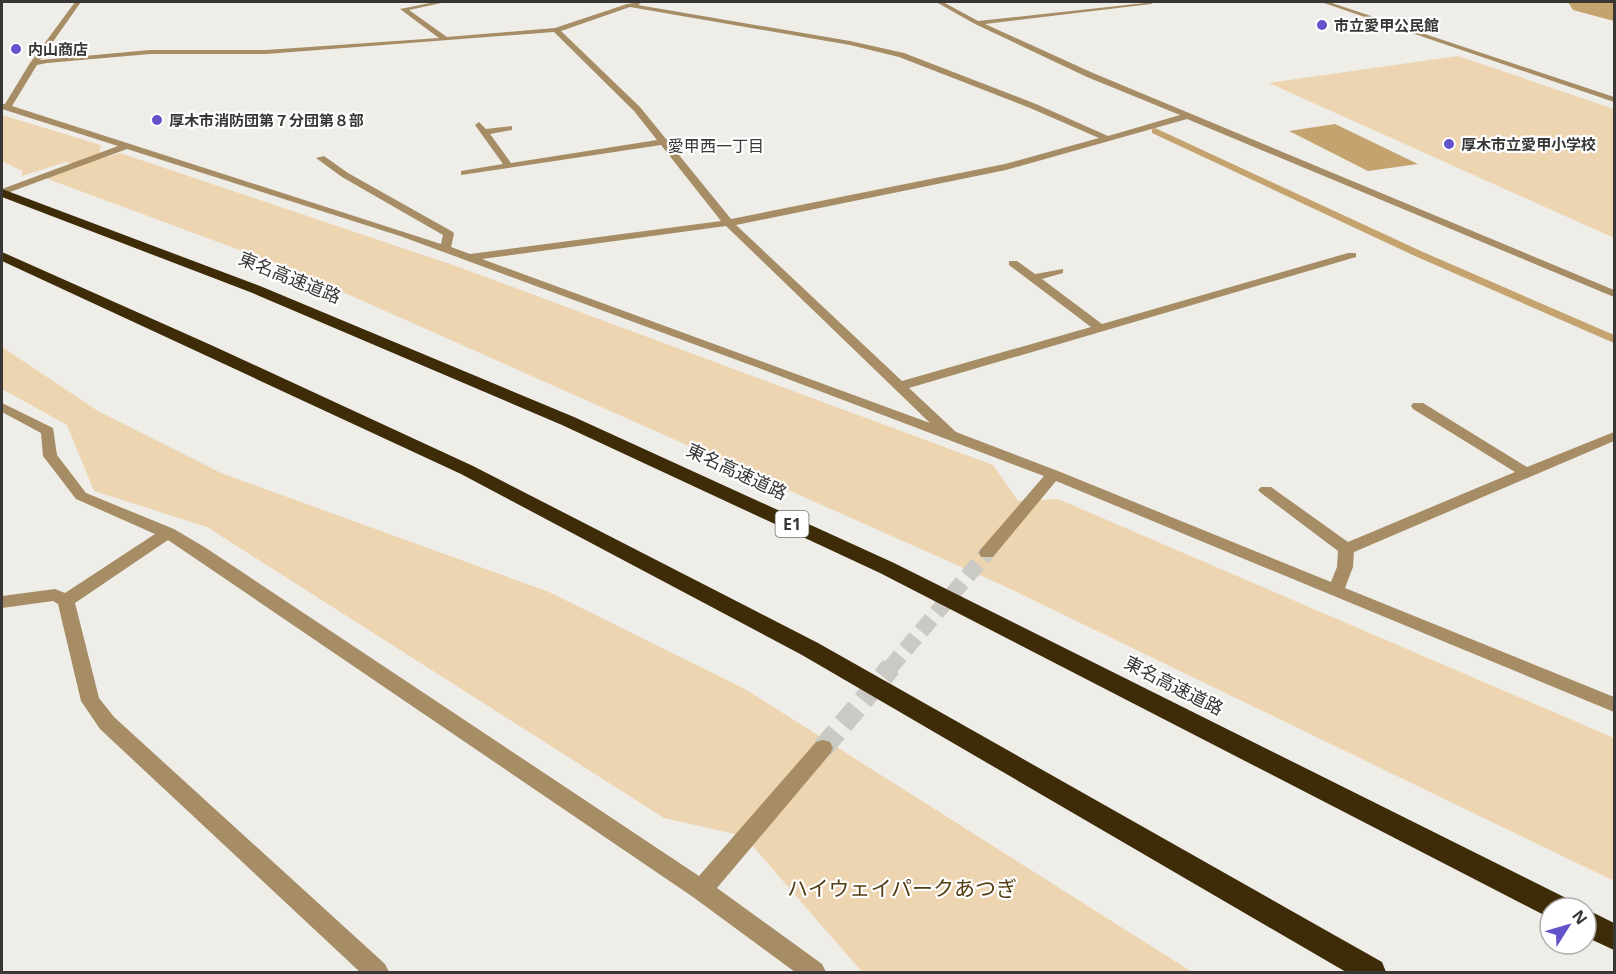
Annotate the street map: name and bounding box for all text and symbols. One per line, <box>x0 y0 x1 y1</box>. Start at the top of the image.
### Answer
place label: 市立愛甲公民館 <box>1334 15 1439 35</box>
marker: 市立愛甲公民館 <box>1315 18 1329 32</box>
place label: 内山商店 <box>28 39 88 59</box>
marker: 内山商店 <box>9 42 23 56</box>
place label: 厚木市消防団第７分団第８部 <box>169 110 364 130</box>
marker: 厚木市消防団第７分団第８部 <box>150 113 164 127</box>
place label: 厚木市立愛甲小学校 <box>1461 134 1596 154</box>
district label: 愛甲西一丁目 <box>668 135 764 157</box>
marker: 厚木市立愛甲小学校 <box>1442 137 1456 151</box>
street label: 東名高速道路 <box>235 246 345 308</box>
street label: 東名高速道路 <box>683 437 791 505</box>
road number: E1 <box>776 511 808 537</box>
street label: 東名高速道路 <box>1120 650 1228 720</box>
park label: ハイウェイパークあつぎ <box>787 874 1017 902</box>
north arrow <box>1538 896 1598 956</box>
text: N <box>1567 905 1593 929</box>

